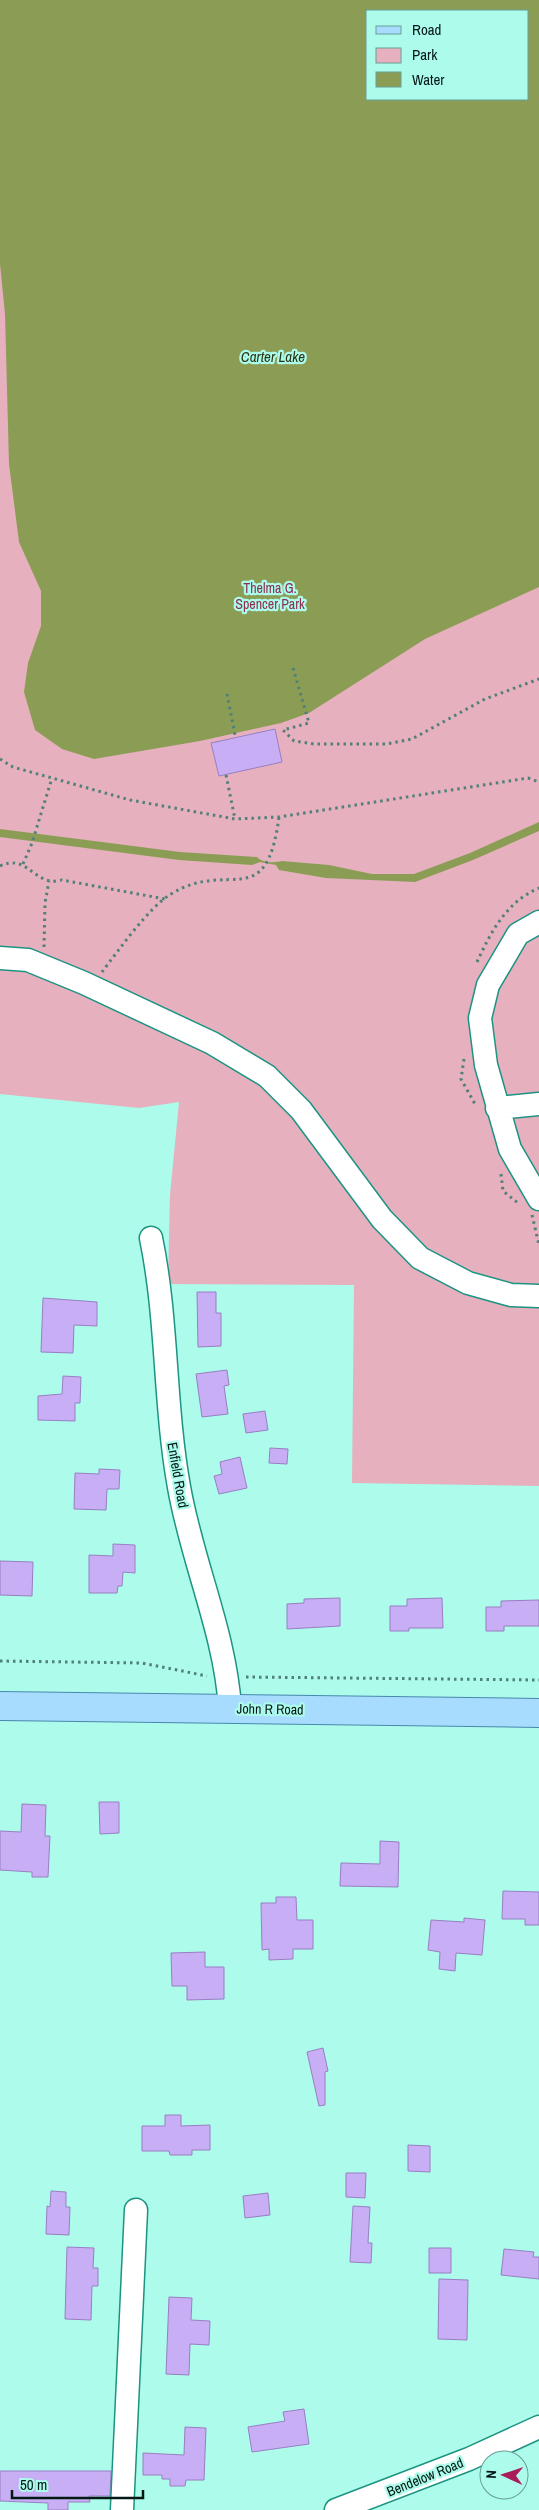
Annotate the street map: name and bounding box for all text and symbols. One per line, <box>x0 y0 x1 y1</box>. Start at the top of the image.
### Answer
legend <box>366 10 529 100</box>
text: Road <box>412 19 441 40</box>
text: Park <box>412 44 438 65</box>
text: Water <box>412 69 444 90</box>
water label: Carter Lake <box>241 346 305 367</box>
park label: Thelma G. Spencer Park <box>235 579 305 613</box>
street label: Enfield Road <box>163 1441 193 1509</box>
street label: John R Road <box>236 1699 304 1719</box>
north arrow <box>479 2450 529 2500</box>
street label: Bendelow Road <box>384 2453 466 2501</box>
scale bar <box>12 2468 144 2500</box>
text: N <box>482 2470 500 2479</box>
text: 50 m <box>20 2474 47 2495</box>

